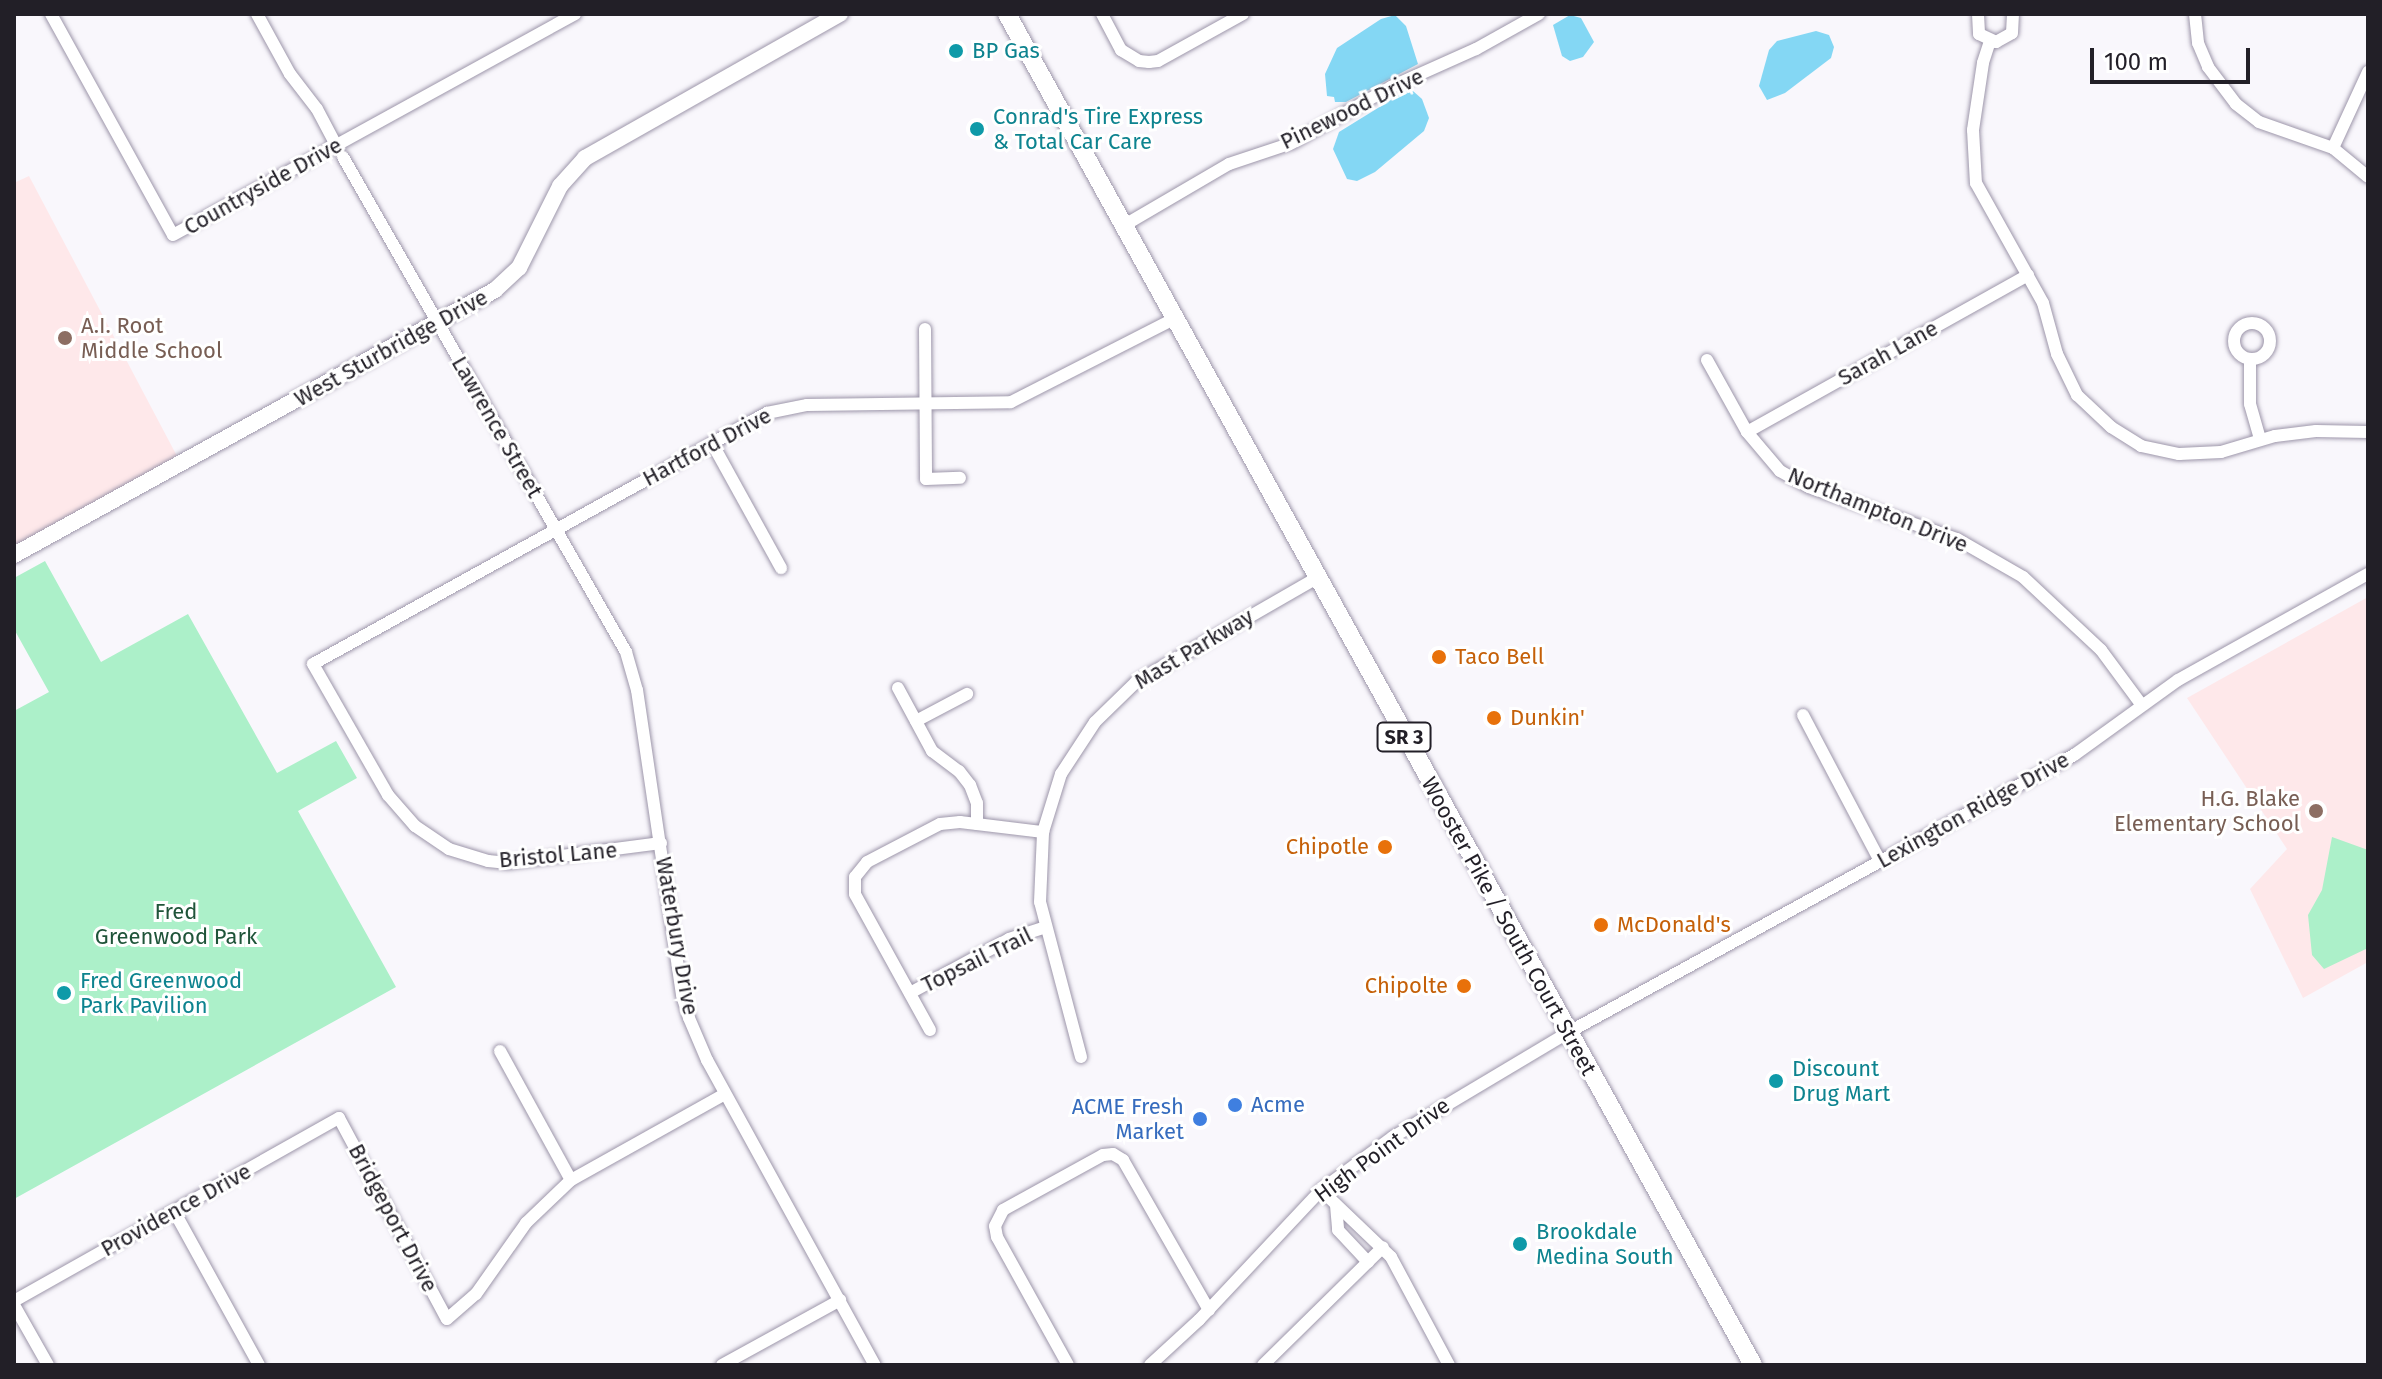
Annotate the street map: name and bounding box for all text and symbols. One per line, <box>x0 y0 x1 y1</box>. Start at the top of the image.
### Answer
scale bar <box>2094 32 2254 82</box>
place label: BP Gas <box>972 38 1040 64</box>
marker: BP Gas <box>947 42 965 60</box>
text: 100 m <box>2104 48 2168 76</box>
street label: Pinewood Drive <box>1276 63 1428 155</box>
place label: Conrad's Tire Express & Total Car Care <box>993 103 1203 154</box>
marker: Conrad's Tire Express & Total Car Care <box>968 120 986 138</box>
street label: Countryside Drive <box>179 132 347 240</box>
street label: West Sturbridge Drive <box>290 284 492 412</box>
place label: A.I. Root Middle School <box>81 312 222 364</box>
street label: Sarah Lane <box>1834 315 1942 391</box>
marker: A.I. Root Middle School <box>56 329 74 347</box>
street label: Lawrence Street <box>446 352 548 502</box>
street label: Hartford Drive <box>638 402 776 492</box>
street label: Northampton Drive <box>1784 462 1972 558</box>
street label: Mast Parkway <box>1130 603 1258 695</box>
place label: Taco Bell <box>1455 644 1544 670</box>
marker: Taco Bell <box>1430 648 1448 666</box>
place label: Dunkin' <box>1510 705 1585 731</box>
marker: Dunkin' <box>1485 709 1503 727</box>
road number: SR 3 <box>1376 721 1432 753</box>
street label: Lexington Ridge Drive <box>1872 746 2074 874</box>
street label: Wooster Pike / South Court Street <box>1416 772 1602 1080</box>
place label: H.G. Blake Elementary School <box>2114 785 2300 836</box>
marker: H.G. Blake Elementary School <box>2307 802 2325 820</box>
place label: Chipotle <box>1286 834 1369 860</box>
street label: Bristol Lane <box>498 837 618 873</box>
marker: Chipotle <box>1376 838 1394 856</box>
street label: Waterbury Drive <box>650 855 704 1017</box>
park label: Fred Greenwood Park <box>95 898 257 950</box>
place label: McDonald's <box>1617 912 1731 938</box>
marker: McDonald's <box>1592 916 1610 934</box>
street label: Topsail Trail <box>917 922 1037 998</box>
place label: Fred Greenwood Park Pavilion <box>80 967 242 1018</box>
place label: Chipolte <box>1365 973 1448 999</box>
marker: Chipolte <box>1455 977 1473 995</box>
marker: Fred Greenwood Park Pavilion <box>55 984 73 1002</box>
place label: Discount Drug Mart <box>1792 1055 1890 1106</box>
marker: Discount Drug Mart <box>1767 1072 1785 1090</box>
place label: Acme <box>1251 1092 1305 1118</box>
street label: High Point Drive <box>1309 1092 1455 1208</box>
place label: ACME Fresh Market <box>1072 1093 1184 1144</box>
marker: Acme <box>1226 1096 1244 1114</box>
marker: ACME Fresh Market <box>1191 1110 1209 1128</box>
street label: Bridgeport Drive <box>343 1139 443 1297</box>
street label: Providence Drive <box>96 1158 256 1262</box>
place label: Brookdale Medina South <box>1536 1218 1674 1270</box>
marker: Brookdale Medina South <box>1511 1235 1529 1253</box>

